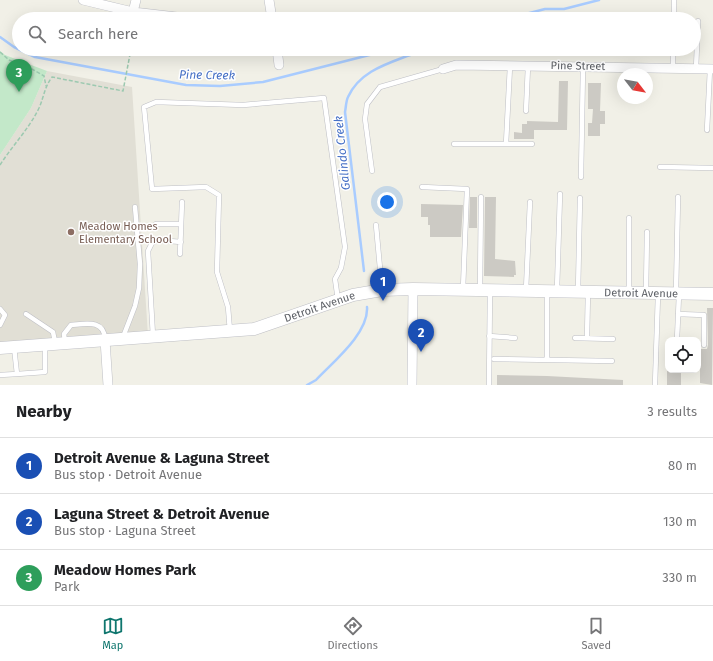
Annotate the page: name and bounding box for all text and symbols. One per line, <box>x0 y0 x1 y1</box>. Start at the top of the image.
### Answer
search box <box>12 12 701 56</box>
icon: search <box>26 23 48 45</box>
text: Search here <box>58 25 138 43</box>
pin: 3 <box>6 59 32 92</box>
street label: Pine Street <box>551 59 605 73</box>
water label: Pine Creek <box>179 68 236 82</box>
north arrow <box>617 68 653 104</box>
water label: Galindo Creek <box>331 115 353 191</box>
your location <box>377 192 397 212</box>
place label: Meadow Homes Elementary School <box>79 220 172 246</box>
marker: Meadow Homes Elementary School <box>66 227 76 237</box>
pin: 1 <box>370 268 396 301</box>
street label: Detroit Avenue <box>604 286 678 300</box>
street label: Detroit Avenue <box>282 288 357 325</box>
pin: 2 <box>408 319 434 352</box>
map controls <box>665 337 701 373</box>
button: locate <box>665 337 701 373</box>
text: Nearby <box>16 401 71 422</box>
text: 3 results <box>647 404 697 419</box>
text: Detroit Avenue & Laguna Street <box>54 449 270 467</box>
text: 1 <box>26 458 32 473</box>
text: 80 m <box>668 458 697 473</box>
text: Bus stop · Detroit Avenue <box>54 467 202 482</box>
text: Laguna Street & Detroit Avenue <box>54 505 270 523</box>
text: 2 <box>26 514 32 529</box>
text: 130 m <box>663 514 697 529</box>
text: Bus stop · Laguna Street <box>54 523 196 538</box>
text: Meadow Homes Park <box>54 561 196 579</box>
text: 3 <box>26 570 32 585</box>
text: 330 m <box>662 570 697 585</box>
text: Park <box>54 579 80 594</box>
tab: Map <box>102 615 124 652</box>
tab: Directions <box>327 615 378 652</box>
tab: Saved <box>581 615 611 652</box>

